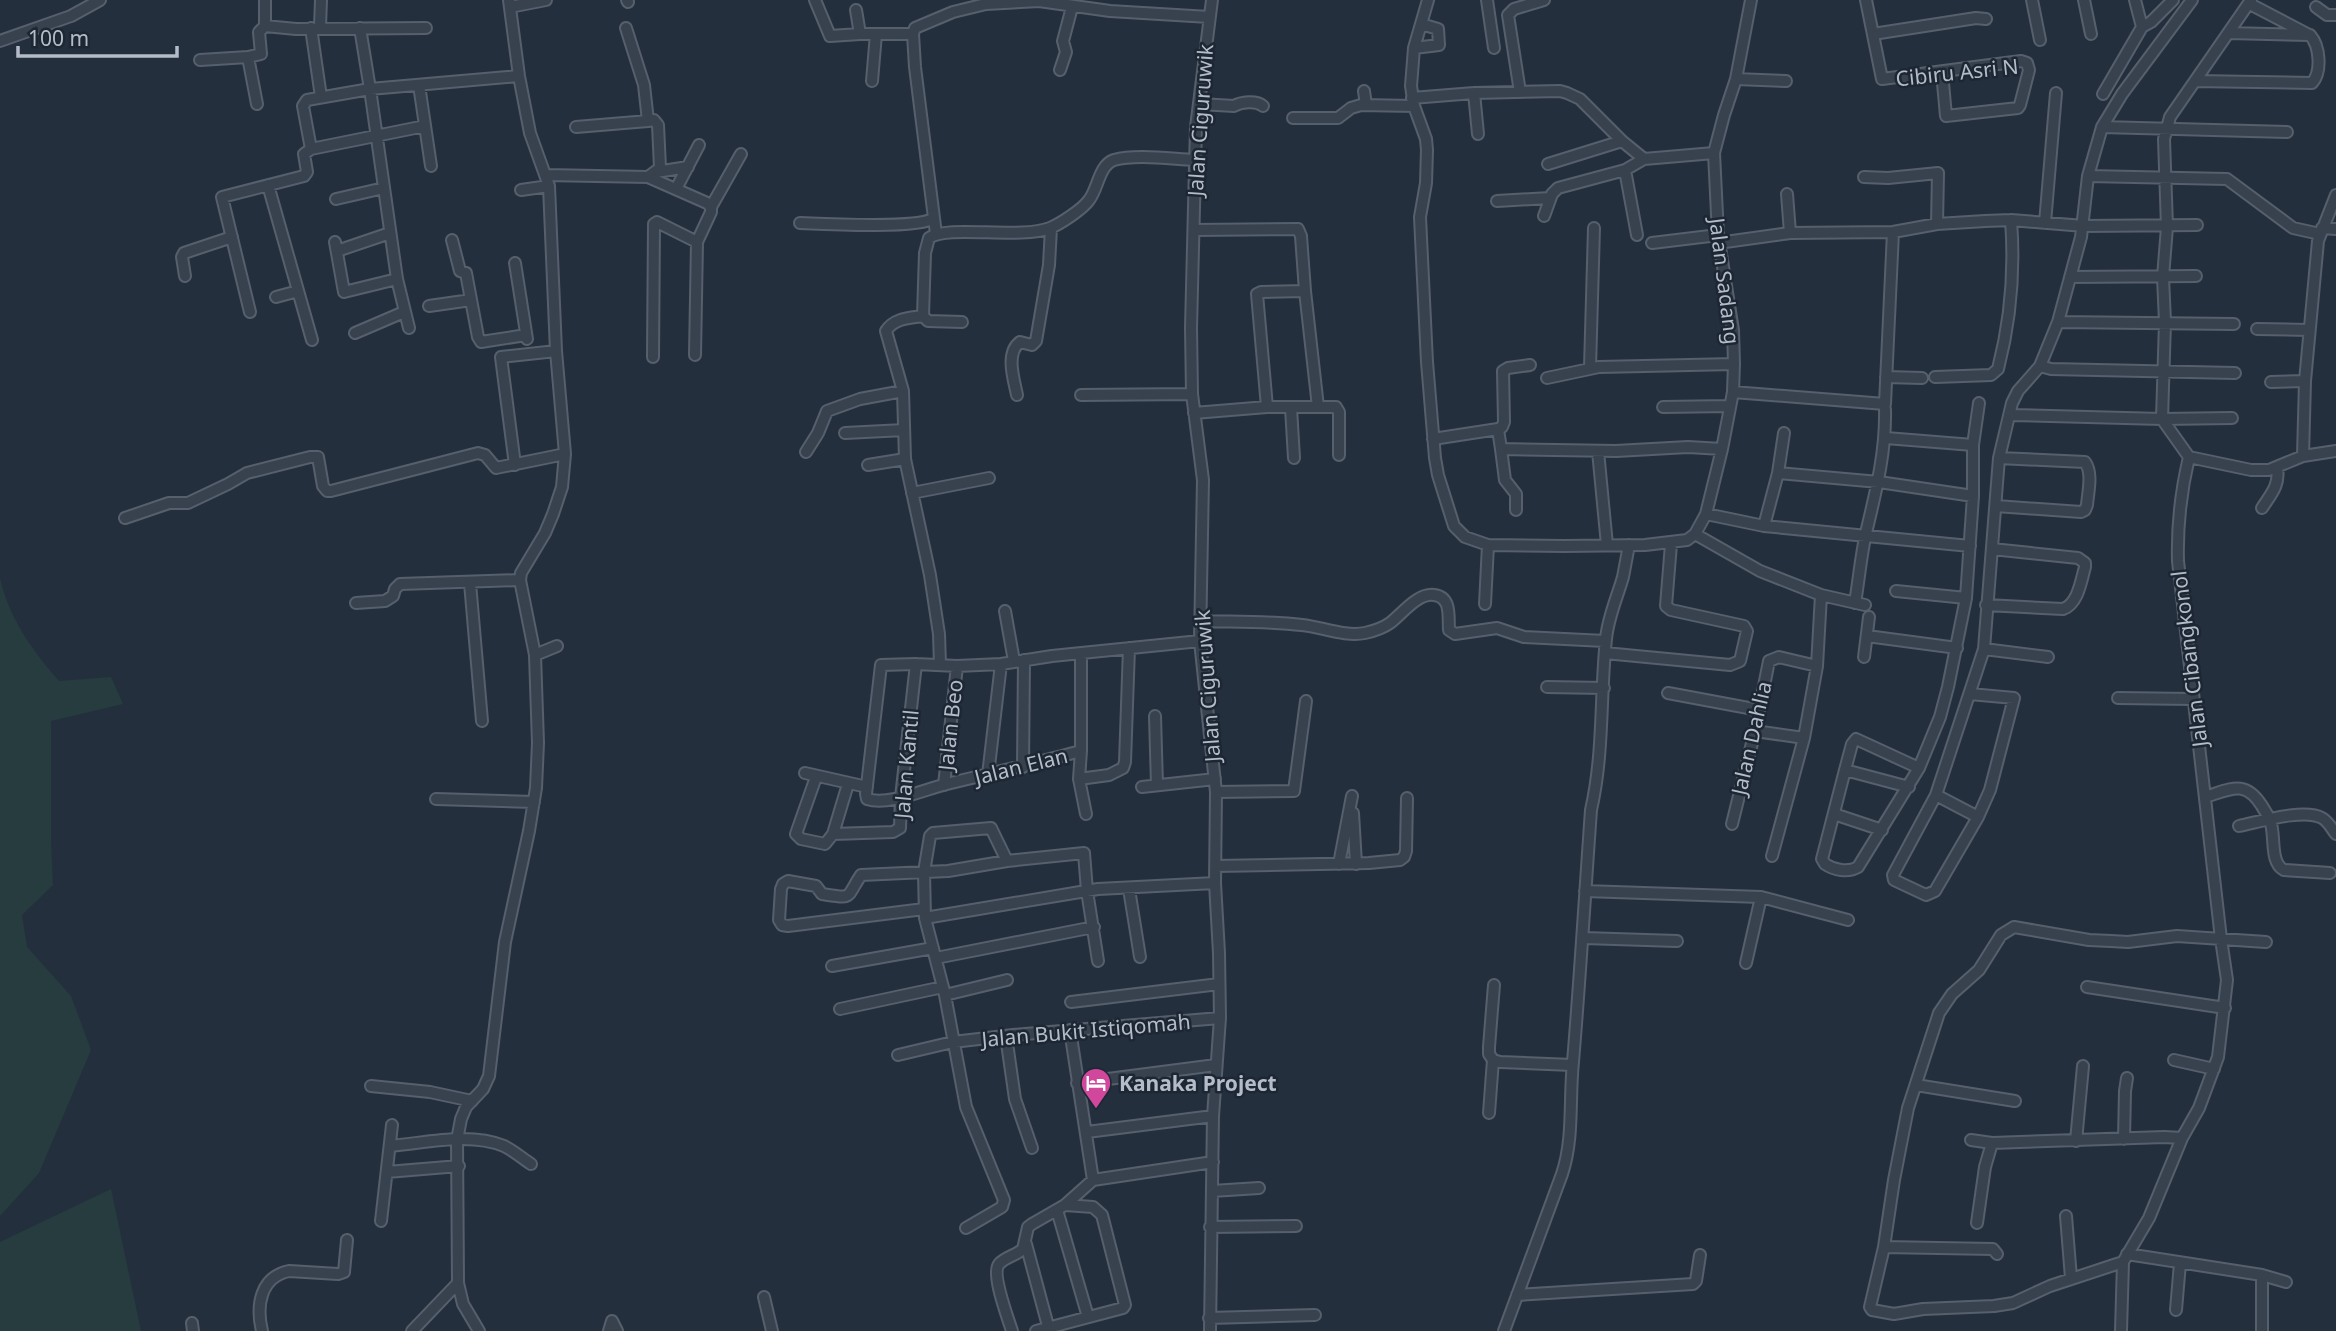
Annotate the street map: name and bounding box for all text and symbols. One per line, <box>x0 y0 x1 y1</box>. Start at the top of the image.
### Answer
scale bar <box>18 14 177 58</box>
text: 100 m <box>28 24 89 52</box>
street label: Jalan Ciguruwik <box>1181 42 1219 199</box>
street label: Cibiru Asri N <box>1894 52 2020 92</box>
street label: Jalan Sadang <box>1703 214 1747 346</box>
street label: Jalan Cibangkonol <box>2164 569 2214 751</box>
street label: Jalan Ciguruwik <box>1188 608 1226 765</box>
street label: Jalan Beo <box>931 678 969 774</box>
street label: Jalan Dahlia <box>1724 678 1778 800</box>
street label: Jalan Kantil <box>887 708 925 822</box>
street label: Jalan Elan <box>970 741 1070 792</box>
street label: Jalan Bukit Istiqomah <box>978 1007 1192 1053</box>
hotel icon: Kanaka Project <box>1079 1066 1113 1110</box>
place label: Kanaka Project <box>1119 1069 1277 1097</box>

